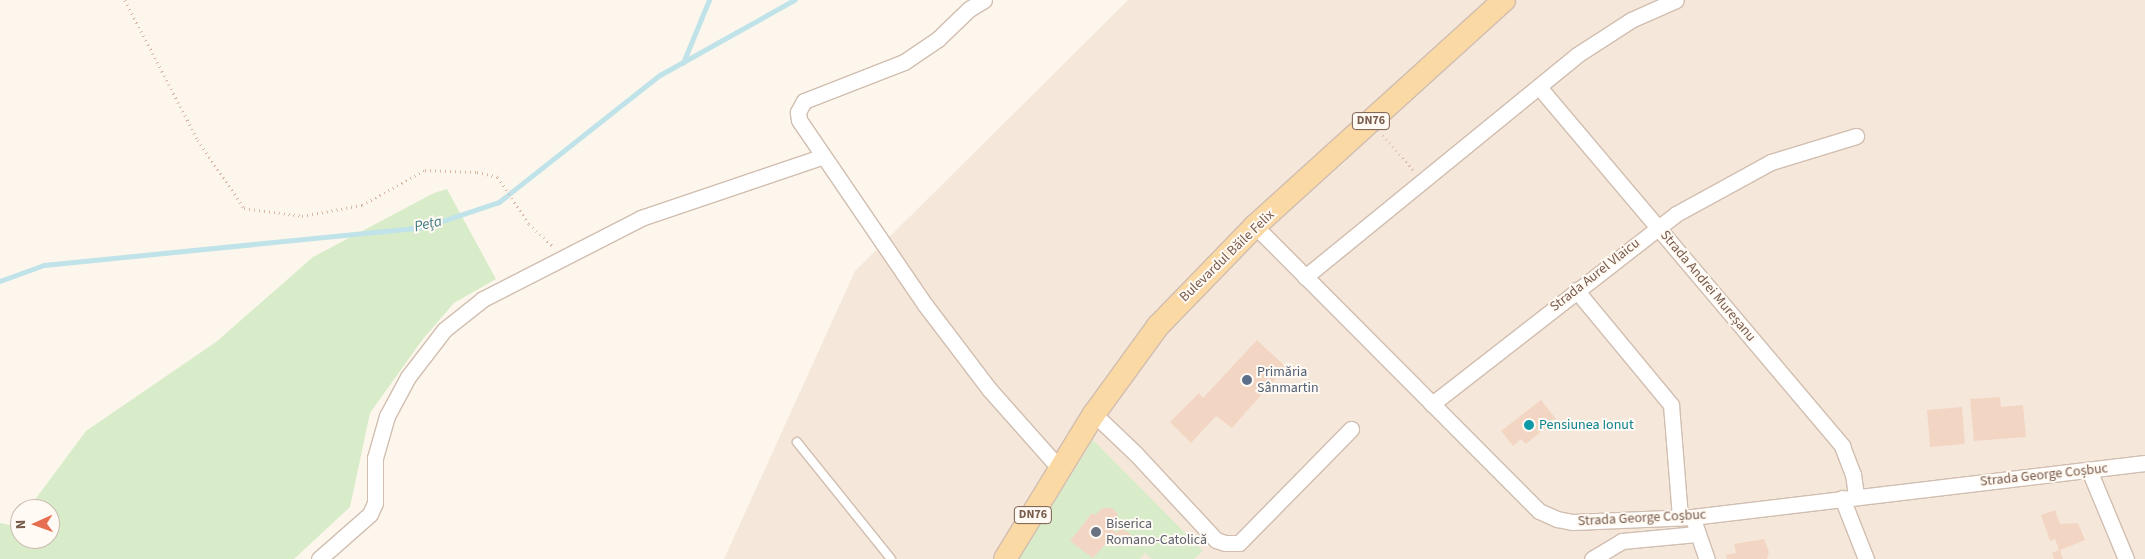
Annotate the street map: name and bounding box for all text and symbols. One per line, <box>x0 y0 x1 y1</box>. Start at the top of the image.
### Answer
road number: DN76 <box>1351 112 1391 130</box>
street label: Bulevardul Băile Felix <box>1176 206 1278 306</box>
water label: Peța <box>412 212 444 236</box>
street label: Strada Andrei Mureșanu <box>1657 227 1759 345</box>
street label: Strada Aurel Vlaicu <box>1547 235 1643 315</box>
place label: Primăria Sânmartin <box>1257 364 1319 397</box>
marker: Primăria Sânmartin <box>1241 374 1253 386</box>
place label: Pensiunea Ionut <box>1539 417 1634 433</box>
marker: Pensiunea Ionut <box>1523 419 1535 431</box>
street label: Strada George Coșbuc <box>1979 460 2109 490</box>
north arrow <box>10 499 60 549</box>
road number: DN76 <box>1013 506 1053 524</box>
street label: Strada George Coșbuc <box>1577 506 1707 530</box>
place label: Biserica Romano-Catolică <box>1106 516 1207 548</box>
text: N <box>11 519 31 529</box>
marker: Biserica Romano-Catolică <box>1090 526 1102 538</box>

